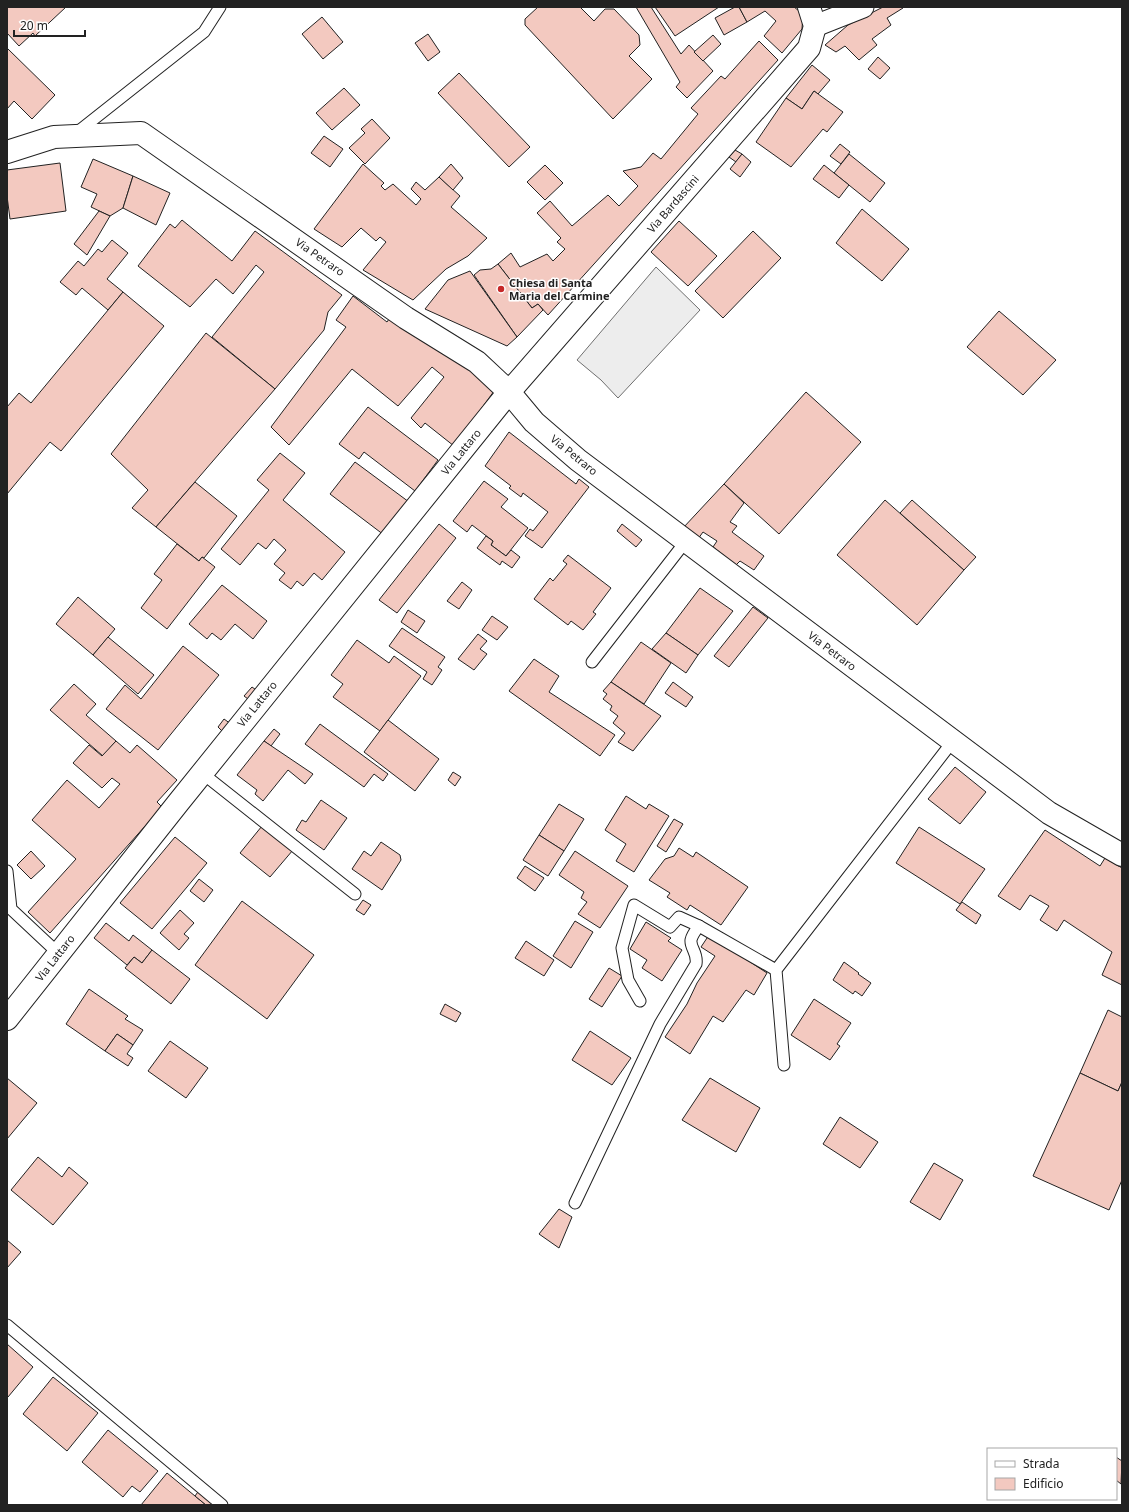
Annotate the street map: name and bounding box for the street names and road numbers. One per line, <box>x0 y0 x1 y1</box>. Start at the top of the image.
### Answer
street label: Via Bardascini <box>643 172 702 236</box>
street label: Via Petraro <box>293 234 348 279</box>
street label: Via Lattaro <box>437 425 484 478</box>
street label: Via Petraro <box>548 431 601 479</box>
street label: Via Petraro <box>805 628 860 674</box>
street label: Via Lattaro <box>233 677 280 730</box>
street label: Via Lattaro <box>32 931 78 984</box>

